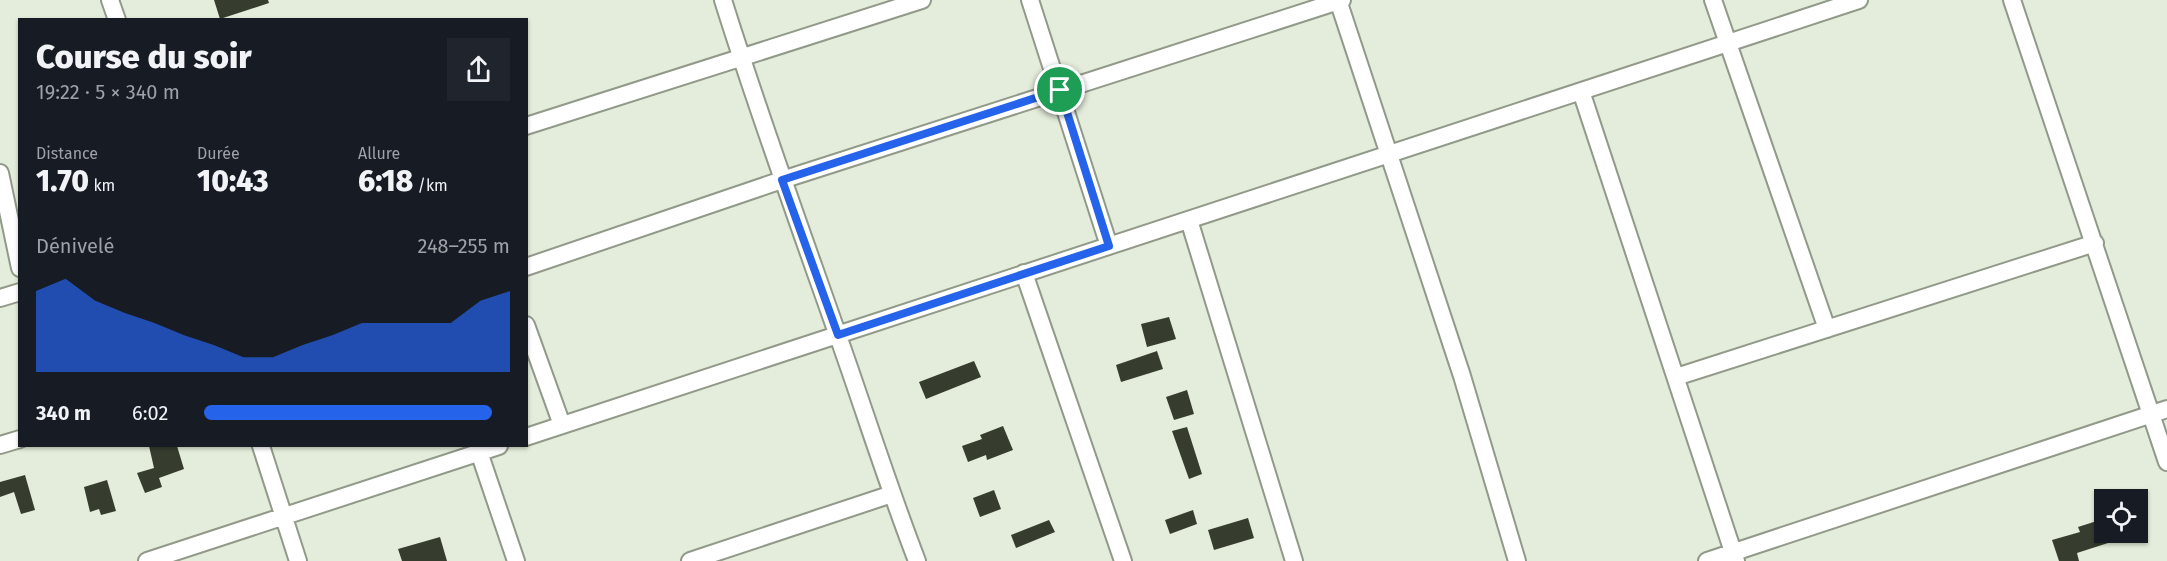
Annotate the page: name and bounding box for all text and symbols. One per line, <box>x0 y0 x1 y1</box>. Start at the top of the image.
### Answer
text: Course du soir <box>36 37 252 77</box>
button: share <box>447 38 510 101</box>
pin <box>1034 64 1085 115</box>
icon: arrive <box>1043 73 1076 106</box>
text: 19:22 · 5 × 340 m <box>36 80 180 104</box>
text: Distance <box>36 144 98 163</box>
text: Durée <box>197 144 240 163</box>
text: Allure <box>358 144 400 163</box>
text: 1.70 <box>36 163 89 199</box>
text: 10:43 <box>197 163 269 199</box>
text: 6:18 <box>358 163 413 199</box>
text: km <box>89 176 115 195</box>
text: /km <box>413 176 448 195</box>
text: Dénivelé <box>36 234 114 258</box>
text: 248–255 m <box>418 234 510 258</box>
text: 340 m <box>36 401 91 425</box>
text: 6:02 <box>132 401 168 425</box>
map controls <box>2094 489 2148 543</box>
button: locate <box>2094 489 2148 543</box>

